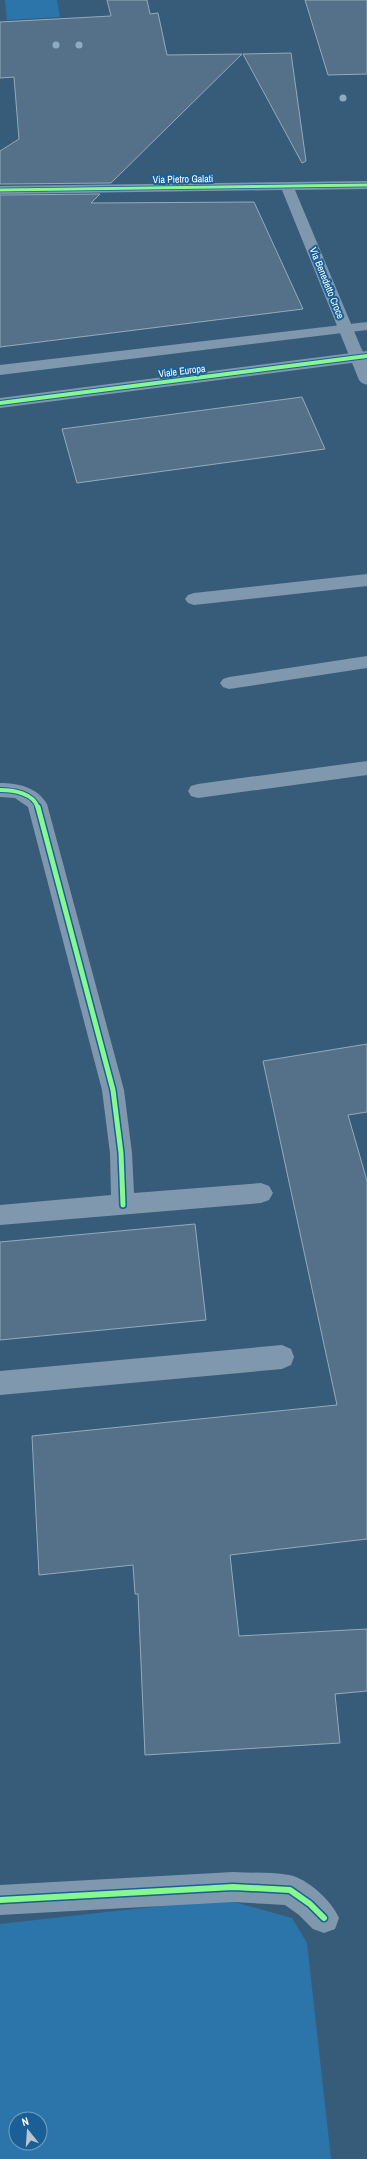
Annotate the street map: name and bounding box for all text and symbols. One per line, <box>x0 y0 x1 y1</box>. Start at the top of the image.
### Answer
street label: Via Pietro Galati <box>153 172 213 186</box>
street label: Via Benedetto Croce <box>307 245 347 321</box>
street label: Viale Europa <box>158 362 207 380</box>
north arrow <box>8 2111 48 2151</box>
text: N <box>20 2114 30 2129</box>

